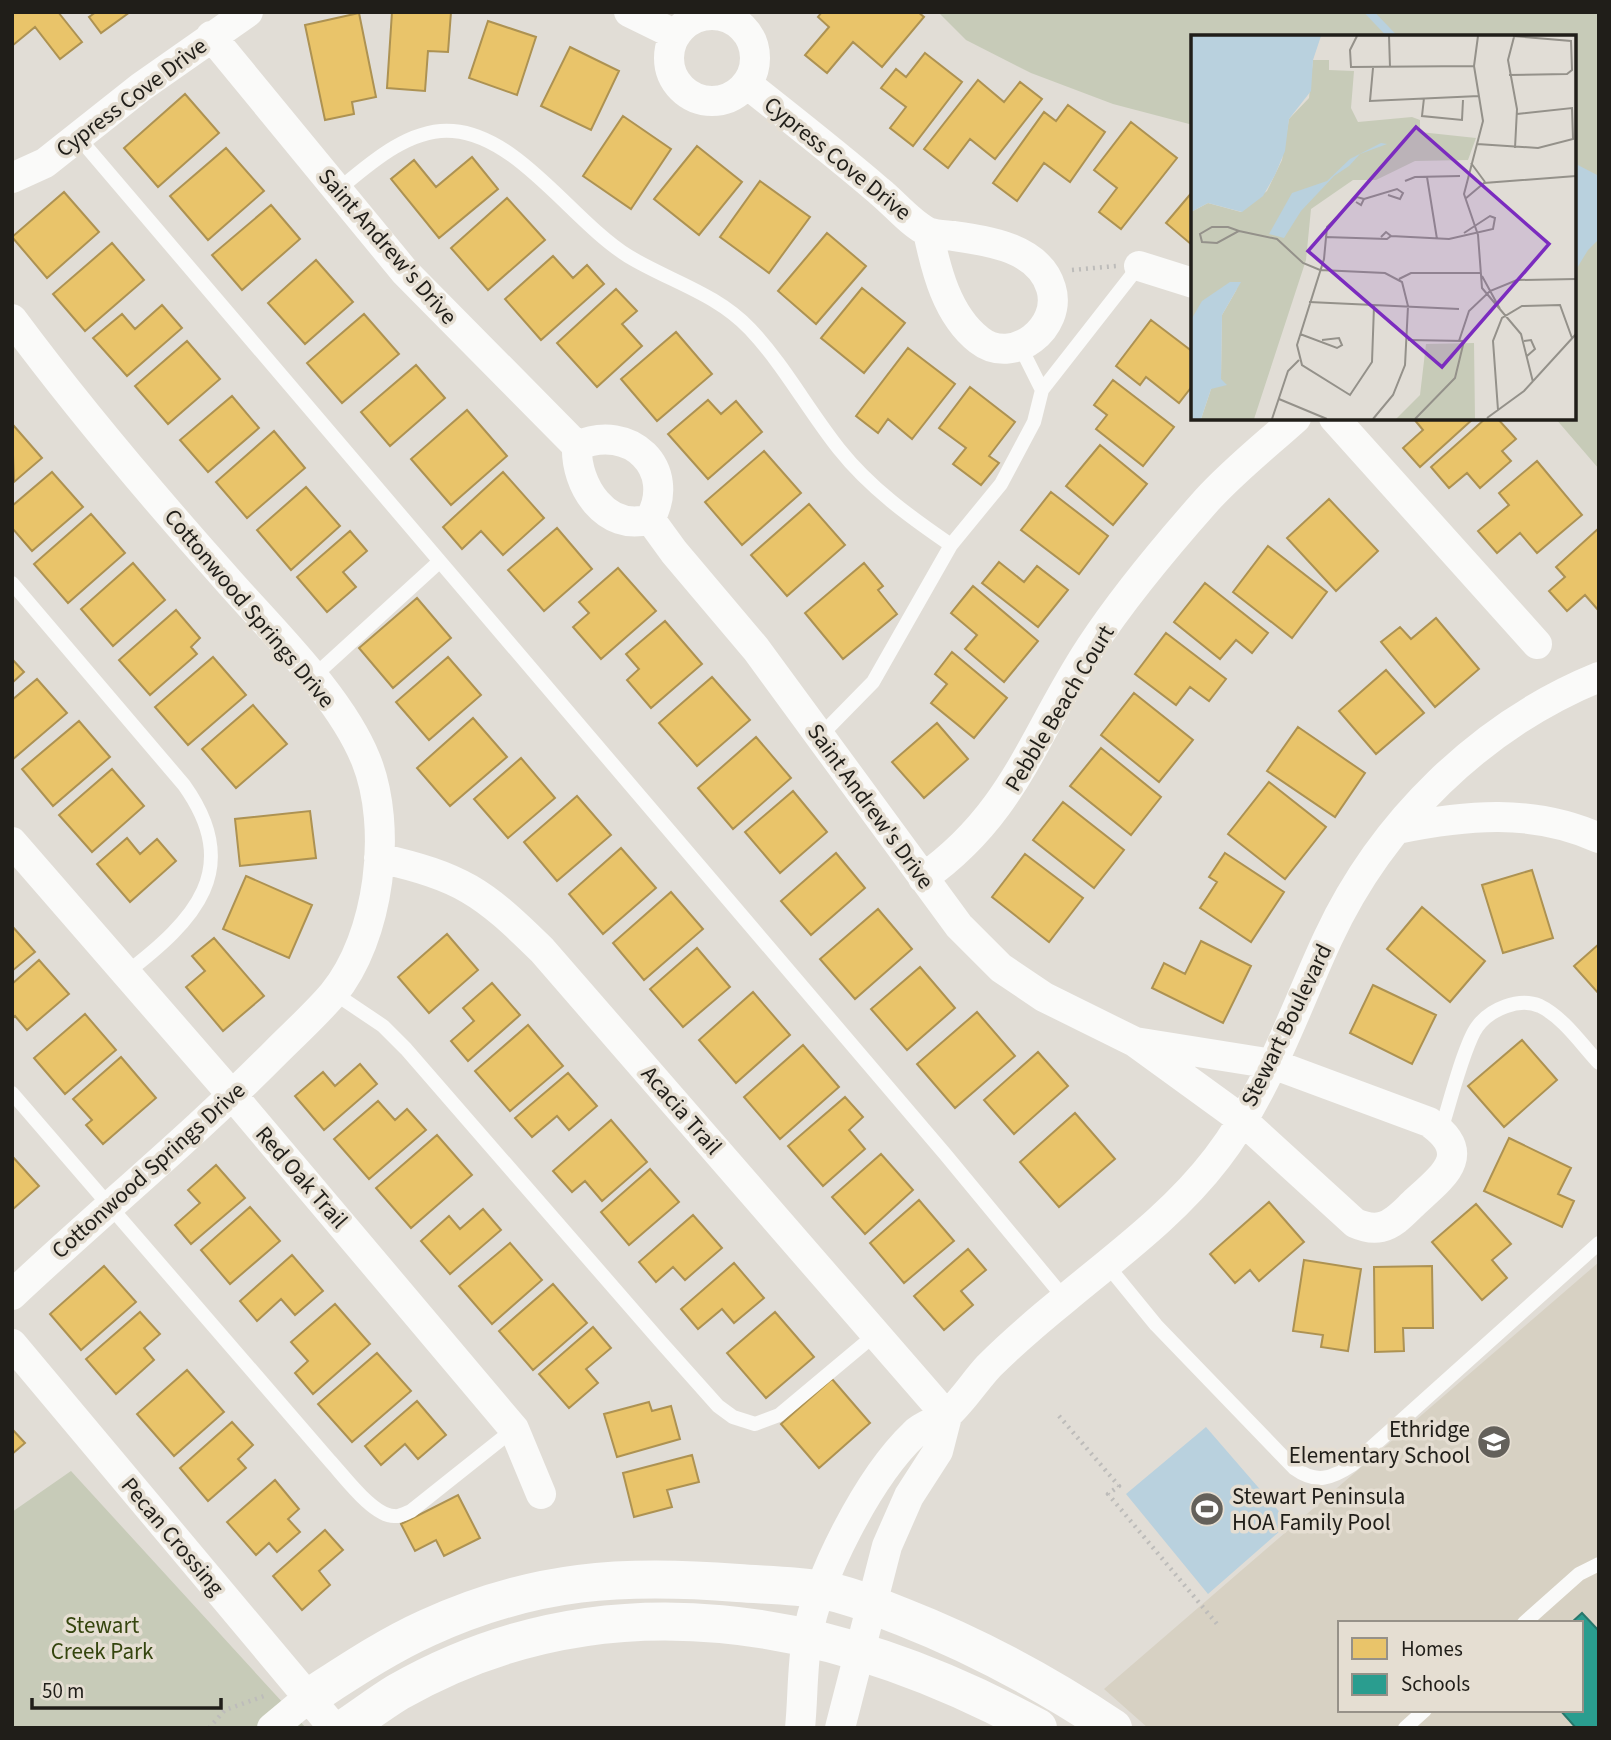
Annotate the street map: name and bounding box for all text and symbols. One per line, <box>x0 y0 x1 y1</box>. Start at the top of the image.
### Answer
street label: Cypress Cove Drive <box>49 30 214 165</box>
inset map <box>1191 35 1576 420</box>
street label: Cypress Cove Drive <box>757 88 919 228</box>
street label: Saint Andrew's Drive <box>310 161 465 332</box>
street label: Cottonwood Springs Drive <box>156 502 343 715</box>
street label: Pebble Beach Court <box>997 619 1122 798</box>
street label: Saint Andrew's Drive <box>799 717 942 896</box>
street label: Stewart Boulevard <box>1233 938 1340 1112</box>
street label: Acacia Trail <box>634 1059 730 1162</box>
street label: Cottonwood Springs Drive <box>44 1074 253 1267</box>
street label: Red Oak Trail <box>248 1119 356 1236</box>
place label: Ethridge Elementary School <box>1289 1413 1470 1472</box>
school or university icon: Ethridge Elementary School <box>1475 1423 1513 1461</box>
street label: Pecan Crossing <box>113 1470 232 1603</box>
place label: Stewart Peninsula HOA Family Pool <box>1232 1480 1405 1539</box>
sports icon: Stewart Peninsula HOA Family Pool <box>1188 1490 1226 1528</box>
park label: Stewart Creek Park <box>51 1609 154 1668</box>
legend <box>1338 1621 1583 1712</box>
text: Homes <box>1401 1634 1463 1664</box>
scale bar <box>32 1666 220 1710</box>
text: Schools <box>1401 1669 1470 1699</box>
text: 50 m <box>42 1676 84 1706</box>

